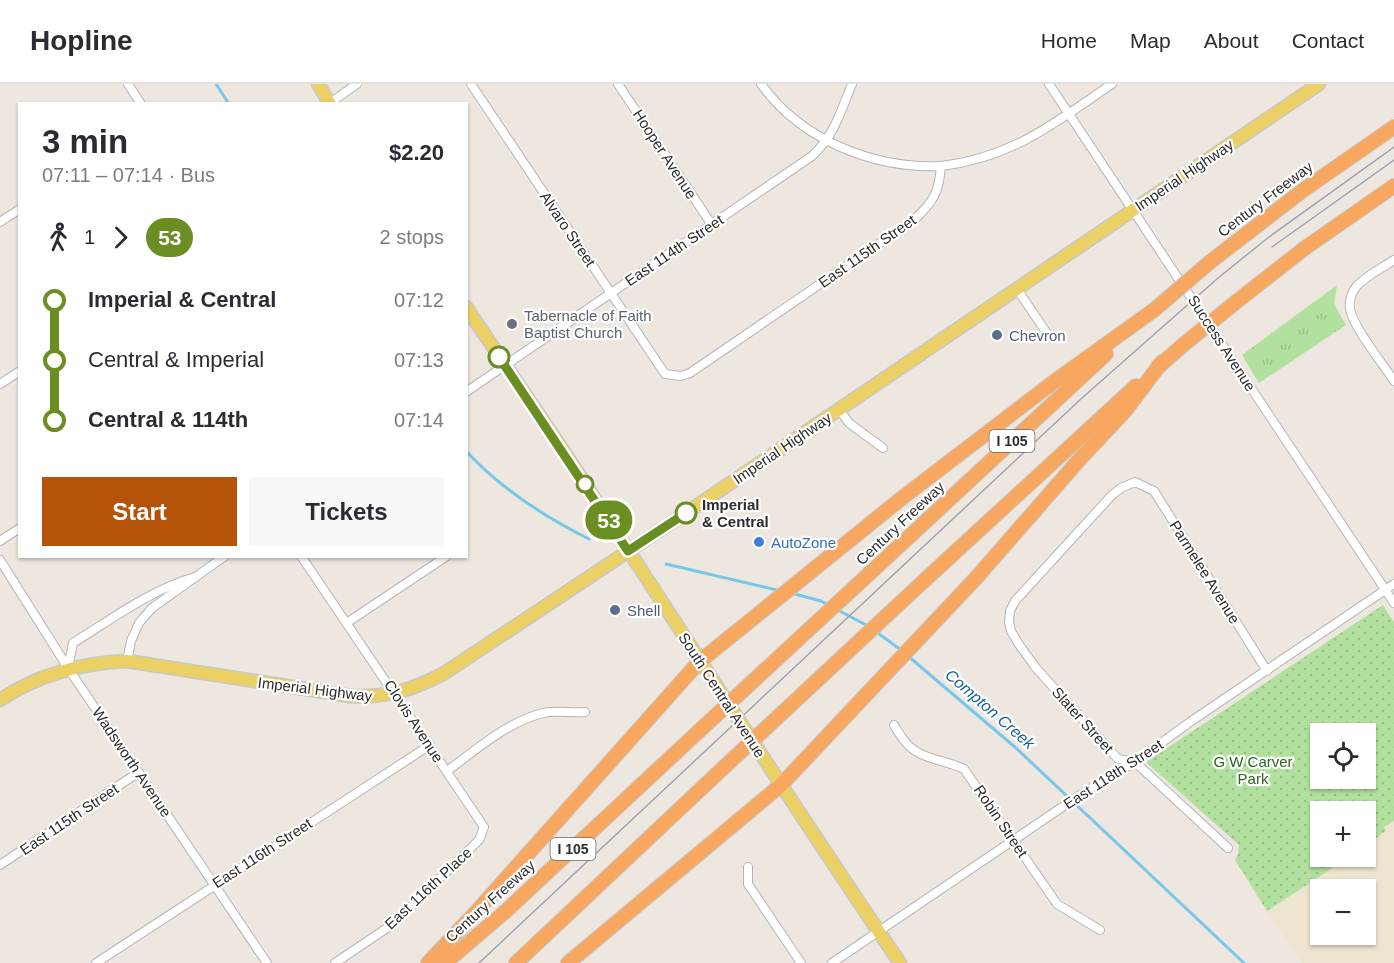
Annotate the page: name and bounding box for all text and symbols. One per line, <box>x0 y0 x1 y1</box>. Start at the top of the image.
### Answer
text: Hopline <box>30 25 133 56</box>
text: Home <box>1041 29 1097 52</box>
text: Map <box>1130 29 1171 52</box>
text: About <box>1204 29 1259 52</box>
text: Contact <box>1292 29 1364 52</box>
street label: Hooper Avenue <box>630 106 700 202</box>
text: 3 min <box>42 123 128 160</box>
street label: Imperial Highway <box>1132 136 1237 214</box>
text: $2.20 <box>389 140 444 165</box>
street label: Century Freeway <box>1214 158 1316 240</box>
text: 07:11 – 07:14 · Bus <box>42 164 215 186</box>
street label: Alvaro Street <box>537 188 600 270</box>
street label: East 114th Street <box>622 210 727 289</box>
street label: East 115th Street <box>815 211 920 291</box>
icon: walk <box>42 221 75 254</box>
icon: forward <box>104 221 137 254</box>
text: 1 <box>84 226 95 248</box>
text: 53 <box>158 226 181 249</box>
text: 2 stops <box>380 226 444 248</box>
text: Imperial & Central <box>88 287 276 312</box>
text: 07:12 <box>394 289 444 311</box>
street label: Success Avenue <box>1185 292 1259 394</box>
place label: Tabernacle of Faith Baptist Church <box>524 307 652 341</box>
marker: Tabernacle of Faith Baptist Church <box>505 317 519 331</box>
place label: Chevron <box>1009 327 1066 344</box>
marker: Chevron <box>990 328 1004 342</box>
unlabelled marker <box>488 346 510 368</box>
text: Central & Imperial <box>88 347 264 372</box>
text: 07:13 <box>394 349 444 371</box>
text: Central & 114th <box>88 407 248 432</box>
text: 07:14 <box>394 409 444 431</box>
street label: Imperial Highway <box>730 409 835 487</box>
road number: I 105 <box>990 430 1034 452</box>
unlabelled marker <box>576 475 594 493</box>
button: Start <box>42 477 237 546</box>
button: Tickets <box>249 477 444 546</box>
street label: Century Freeway <box>852 478 948 568</box>
place label: Imperial & Central <box>702 496 769 530</box>
line badge: 53 <box>582 500 636 540</box>
marker: Imperial & Central <box>675 502 697 524</box>
text: 53 <box>597 509 621 532</box>
street label: Parmelee Avenue <box>1166 517 1244 627</box>
place label: AutoZone <box>771 534 836 551</box>
marker: AutoZone <box>752 535 766 549</box>
place label: Shell <box>627 602 660 619</box>
marker: Shell <box>608 603 622 617</box>
street label: South Central Avenue <box>675 629 769 761</box>
water label: Compton Creek <box>942 666 1039 753</box>
street label: Imperial Highway <box>257 674 374 705</box>
street label: Clovis Avenue <box>381 677 447 765</box>
street label: Slater Street <box>1049 683 1118 757</box>
street label: Wadsworth Avenue <box>89 704 175 820</box>
map controls <box>1310 723 1376 945</box>
button: locate <box>1310 723 1376 789</box>
street label: East 118th Street <box>1060 735 1166 812</box>
park label: G W Carver Park <box>1213 753 1293 787</box>
street label: East 115th Street <box>17 779 122 858</box>
street label: Robin Street <box>971 782 1032 861</box>
button: + <box>1310 801 1376 867</box>
street label: East 116th Street <box>209 814 315 891</box>
road number: I 105 <box>550 838 596 860</box>
street label: East 116th Place <box>381 843 475 933</box>
street label: Century Freeway <box>442 856 538 946</box>
button: − <box>1310 879 1376 945</box>

